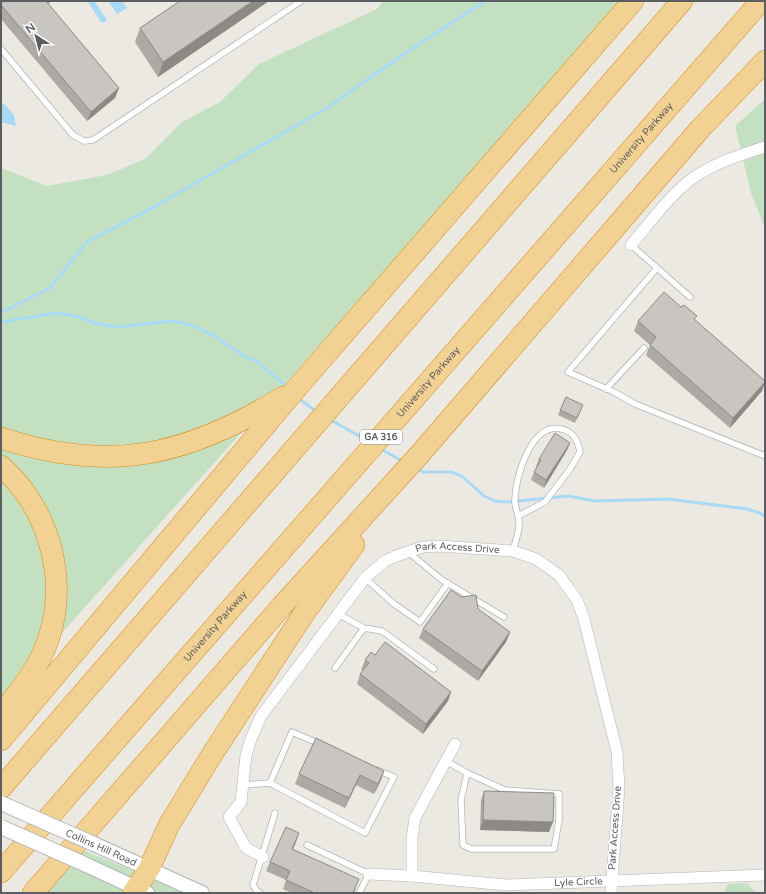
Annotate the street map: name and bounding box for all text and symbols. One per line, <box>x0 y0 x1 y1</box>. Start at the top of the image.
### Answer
north arrow <box>16 16 56 56</box>
text: N <box>23 20 38 36</box>
street label: University Parkway <box>607 100 676 176</box>
street label: University Parkway <box>394 344 463 420</box>
road number: GA 316 <box>360 430 402 444</box>
street label: Park Access Drive <box>414 540 500 556</box>
street label: University Parkway <box>181 588 250 664</box>
street label: Park Access Drive <box>606 785 624 871</box>
street label: Collins Hill Road <box>64 827 138 869</box>
street label: Lyle Circle <box>554 875 603 889</box>

